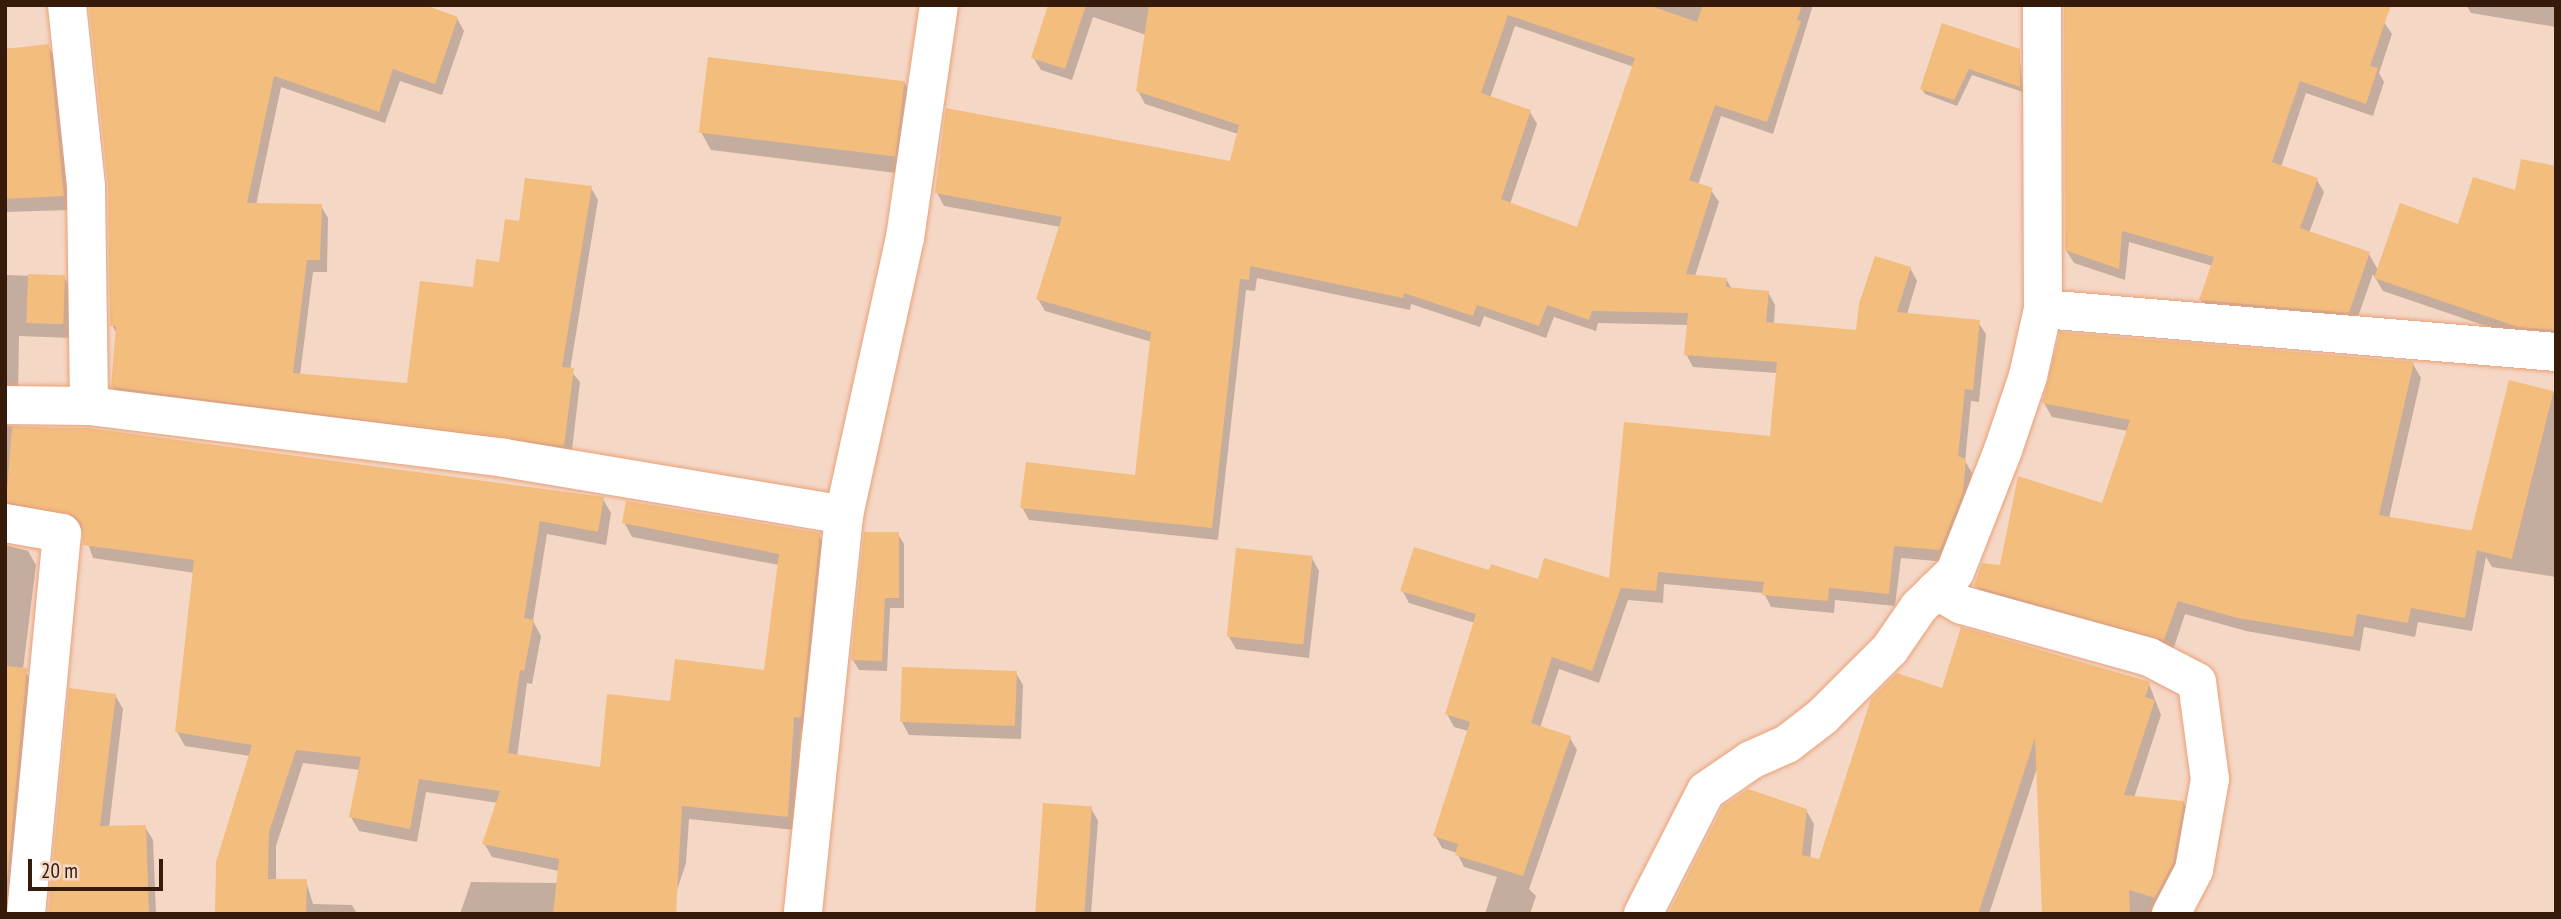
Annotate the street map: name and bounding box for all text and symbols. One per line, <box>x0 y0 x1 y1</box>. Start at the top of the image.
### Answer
scale bar <box>32 846 166 890</box>
text: 20 m <box>41 857 78 884</box>

